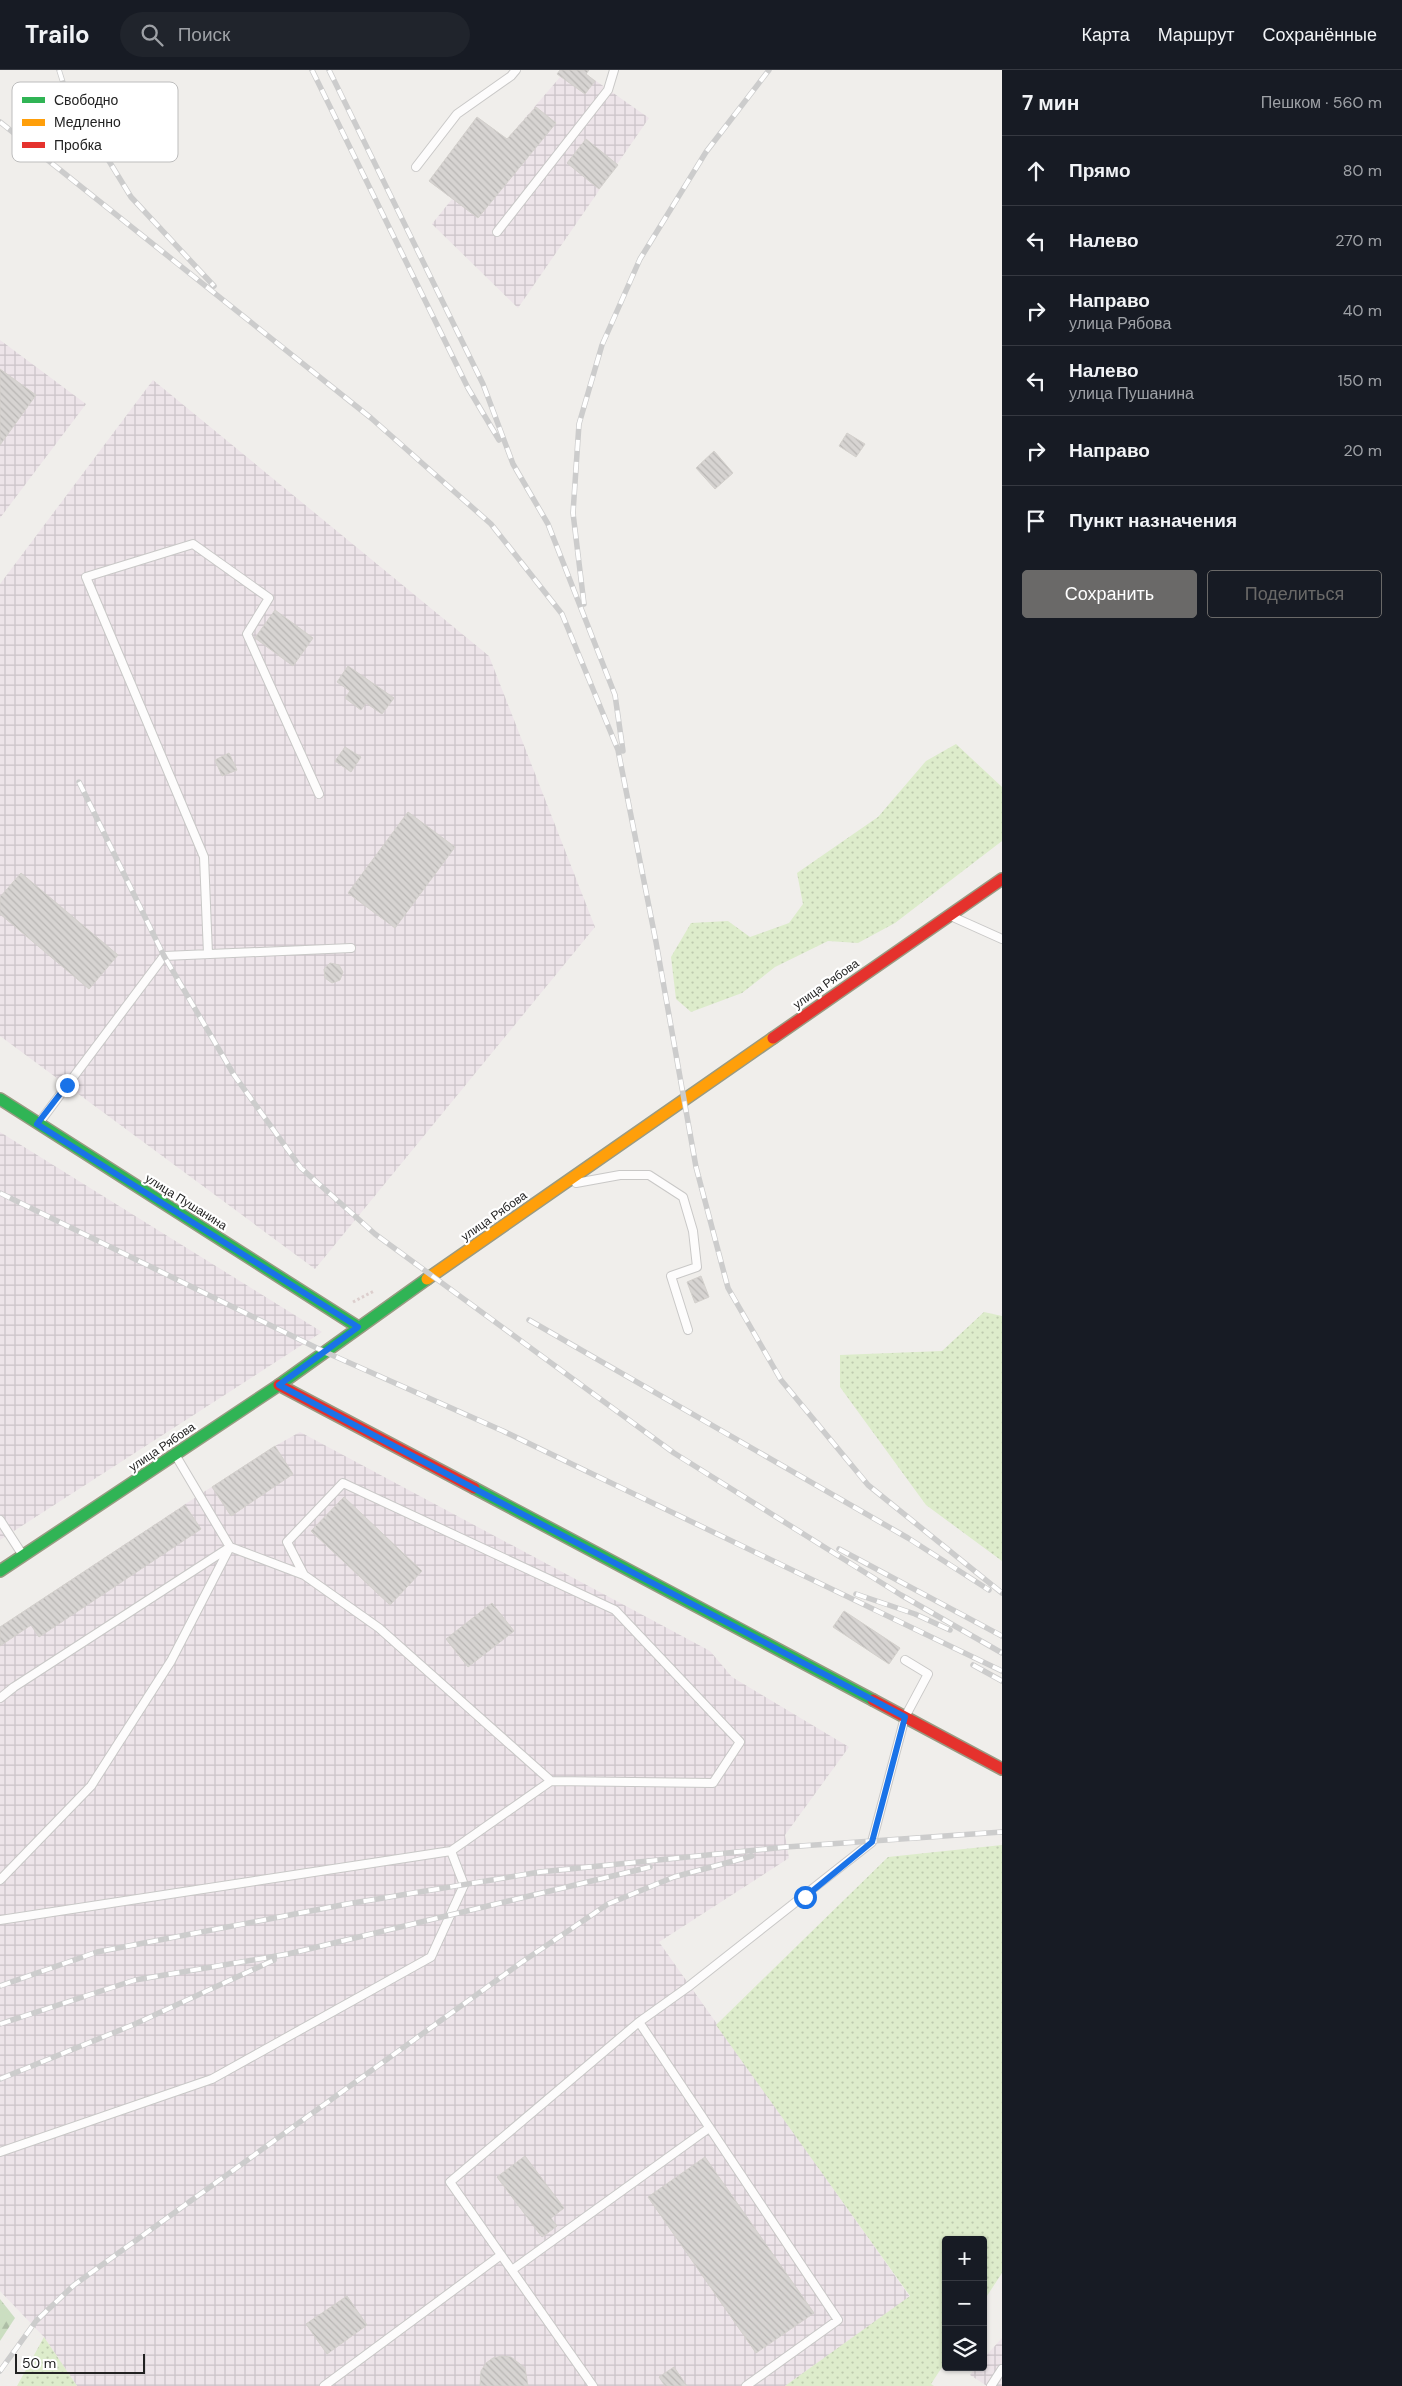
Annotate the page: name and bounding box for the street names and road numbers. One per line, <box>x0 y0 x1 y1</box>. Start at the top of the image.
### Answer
street label: улица Рябова <box>790 955 862 1013</box>
street label: улица Пушанина <box>142 1170 230 1234</box>
street label: улица Рябова <box>458 1187 530 1245</box>
street label: улица Рябова <box>126 1419 199 1475</box>

